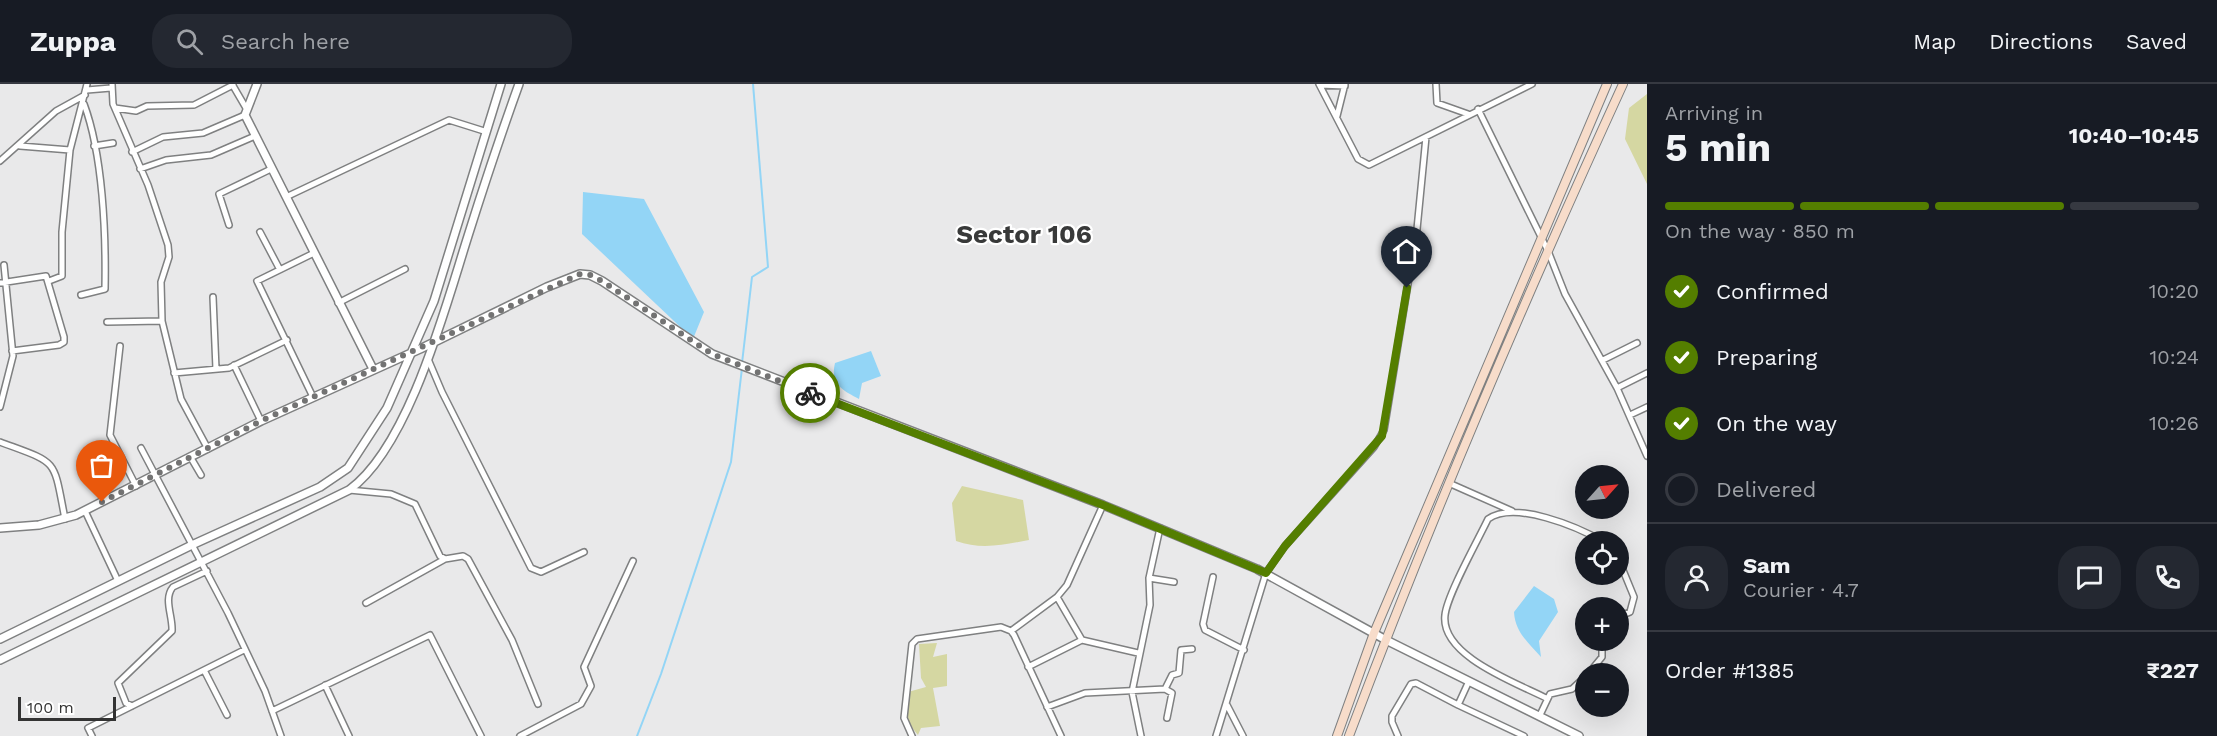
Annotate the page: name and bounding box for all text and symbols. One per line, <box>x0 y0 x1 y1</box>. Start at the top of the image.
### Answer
search box <box>152 14 572 68</box>
text: Zuppa <box>30 25 116 58</box>
icon: search <box>173 25 206 58</box>
text: Search here <box>221 29 350 54</box>
text: Map <box>1913 29 1956 54</box>
text: Directions <box>1989 29 2093 54</box>
text: Saved <box>2126 29 2187 54</box>
text: Arriving in <box>1665 101 1763 125</box>
text: 10:40–10:45 <box>2069 123 2199 148</box>
text: 5 min <box>1665 125 1771 170</box>
district label: Sector 106 <box>956 219 1092 249</box>
text: On the way · 850 m <box>1665 219 1855 243</box>
pin <box>1381 226 1432 288</box>
icon: home <box>1390 235 1423 268</box>
icon: check <box>1665 275 1698 308</box>
text: Confirmed <box>1716 279 1829 304</box>
text: 10:20 <box>2149 279 2199 303</box>
icon: check <box>1665 341 1698 374</box>
text: Preparing <box>1716 345 1817 370</box>
text: 10:24 <box>2150 345 2199 369</box>
courier <box>780 363 840 423</box>
icon: bike <box>794 377 827 410</box>
icon: check <box>1665 407 1698 440</box>
text: On the way <box>1716 411 1837 436</box>
text: 10:26 <box>2149 411 2199 435</box>
pin <box>76 440 127 502</box>
icon: bag <box>85 449 118 482</box>
north arrow <box>1575 465 1629 519</box>
map controls <box>1575 465 1629 717</box>
text: Delivered <box>1716 477 1816 502</box>
button: locate <box>1575 531 1629 585</box>
button: person <box>1665 546 1728 609</box>
button: chat <box>2058 546 2121 609</box>
button: phone <box>2136 546 2199 609</box>
text: Sam <box>1743 553 1791 578</box>
text: Courier · 4.7 <box>1743 578 1859 602</box>
button: + <box>1575 597 1629 651</box>
text: Order #1385 <box>1665 658 1794 683</box>
text: ₹227 <box>2147 658 2199 683</box>
button: − <box>1575 663 1629 717</box>
scale bar <box>18 694 116 722</box>
text: 100 m <box>27 698 74 717</box>

